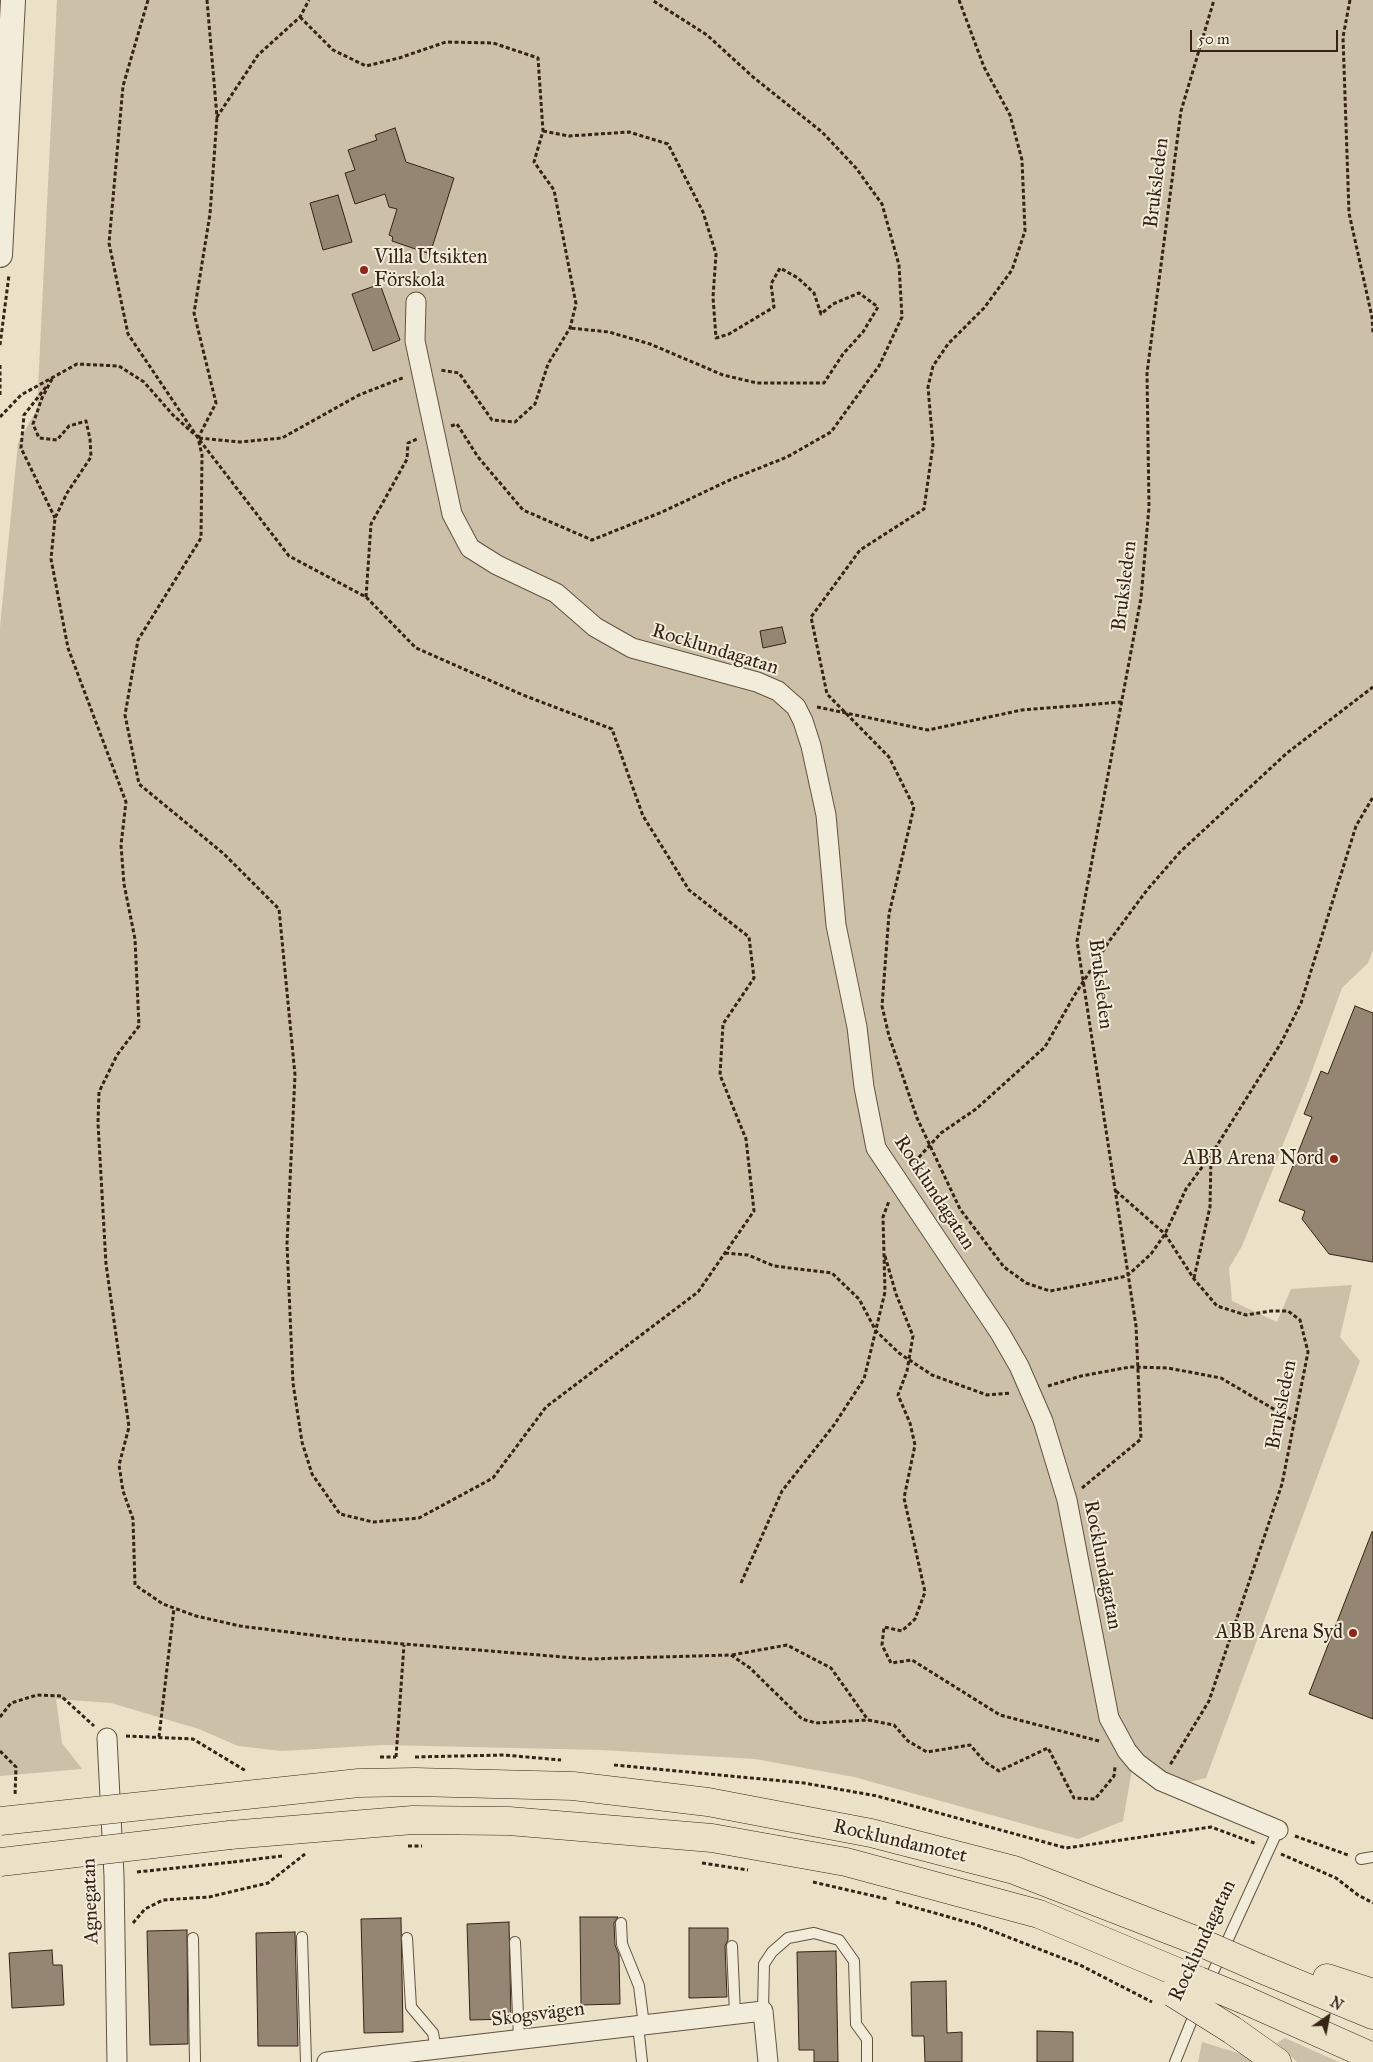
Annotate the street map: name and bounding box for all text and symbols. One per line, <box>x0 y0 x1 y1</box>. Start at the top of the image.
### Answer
scale bar <box>1193 20 1340 52</box>
text: 50 m <box>1198 30 1230 48</box>
street label: Bruksleden <box>1140 136 1174 230</box>
place label: Villa Utsikten Förskola <box>374 246 488 293</box>
marker: Villa Utsikten Förskola <box>358 264 370 276</box>
street label: Bruksleden <box>1108 539 1142 633</box>
street label: Rocklundagatan <box>649 619 781 681</box>
street label: Bruksleden <box>1083 937 1117 1031</box>
street label: Rocklundagatan <box>888 1131 980 1255</box>
place label: ABB Arena Nord <box>1183 1147 1324 1171</box>
marker: ABB Arena Nord <box>1328 1153 1340 1165</box>
street label: Bruksleden <box>1262 1358 1302 1452</box>
street label: Rocklundagatan <box>1078 1498 1126 1632</box>
place label: ABB Arena Syd <box>1216 1621 1343 1645</box>
marker: ABB Arena Syd <box>1347 1627 1359 1639</box>
street label: Rocklundamotet <box>831 1815 969 1869</box>
street label: Agnegatan <box>78 1858 104 1944</box>
street label: Rocklundagatan <box>1164 1876 1242 2006</box>
north arrow <box>1303 1992 1353 2042</box>
text: N <box>1327 1994 1346 2014</box>
street label: Skogsvägen <box>490 1997 586 2033</box>

